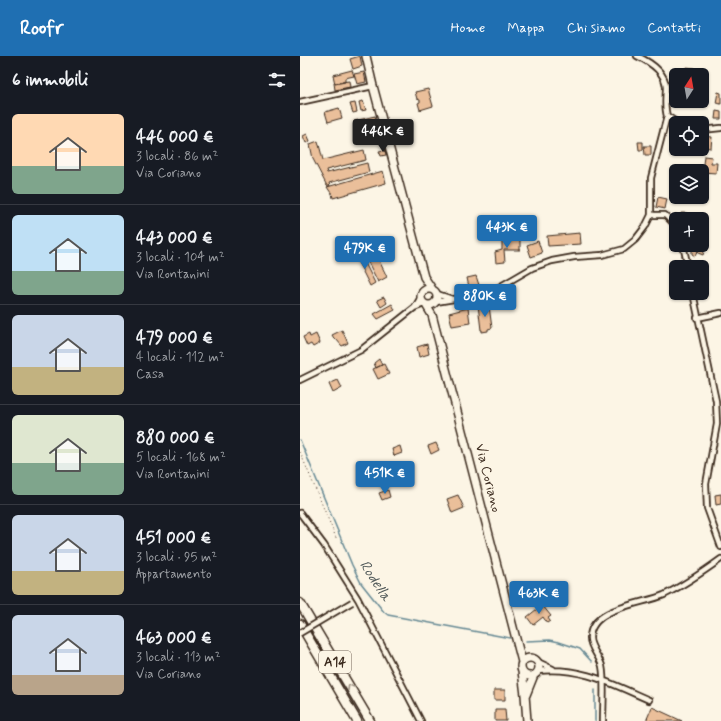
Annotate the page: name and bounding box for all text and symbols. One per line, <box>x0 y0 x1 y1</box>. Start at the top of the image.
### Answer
text: Roofr <box>20 16 64 41</box>
text: Home <box>450 19 485 37</box>
text: Mappa <box>507 19 545 37</box>
text: Chi siamo <box>567 19 625 37</box>
text: Contatti <box>647 19 701 37</box>
north arrow <box>669 68 709 108</box>
map controls <box>669 68 709 300</box>
text: 6 immobili <box>12 69 88 91</box>
icon: filters <box>266 69 288 91</box>
button: locate <box>669 116 709 156</box>
pin: 446K € <box>350 119 416 153</box>
text: 446K € <box>362 123 404 140</box>
text: 446 000 € <box>136 126 214 148</box>
icon: home <box>44 130 92 178</box>
text: 3 locali · 86 m² <box>136 148 218 165</box>
button: layers <box>669 164 709 204</box>
text: Via Coriano <box>136 165 201 182</box>
button: + <box>669 212 709 252</box>
pin: 443K € <box>474 215 540 249</box>
text: 443K € <box>486 219 528 236</box>
text: 443 000 € <box>136 227 213 249</box>
icon: home <box>44 231 92 279</box>
pin: 479K € <box>332 236 398 270</box>
text: 479K € <box>344 240 386 257</box>
text: 3 locali · 104 m² <box>136 249 225 266</box>
button: − <box>669 260 709 300</box>
text: Via Rontanini <box>136 266 209 283</box>
pin: 880K € <box>452 284 518 318</box>
text: 880K € <box>463 288 507 305</box>
text: 479 000 € <box>136 327 213 349</box>
icon: home <box>44 331 92 379</box>
text: 4 locali · 112 m² <box>136 349 225 366</box>
text: Casa <box>136 366 164 383</box>
text: 880 000 € <box>136 427 215 449</box>
icon: home <box>44 431 92 479</box>
street label: Via Coriano <box>471 442 505 514</box>
text: 5 locali · 168 m² <box>136 449 226 466</box>
pin: 451K € <box>352 461 418 495</box>
text: 451K € <box>365 465 405 482</box>
text: Via Rontanini <box>136 466 209 483</box>
text: 451 000 € <box>136 527 211 549</box>
icon: home <box>44 531 92 579</box>
text: 3 locali · 95 m² <box>136 549 217 566</box>
water label: Rodella <box>354 557 396 606</box>
text: Appartamento <box>136 566 211 583</box>
pin: 463K € <box>506 581 572 615</box>
text: 463K € <box>518 585 560 602</box>
text: 463 000 € <box>136 627 212 649</box>
icon: home <box>44 631 92 679</box>
text: 3 locali · 113 m² <box>136 649 220 666</box>
road number: A14 <box>319 651 351 673</box>
text: Via Coriano <box>136 666 201 683</box>
one-way arrow <box>348 684 355 691</box>

